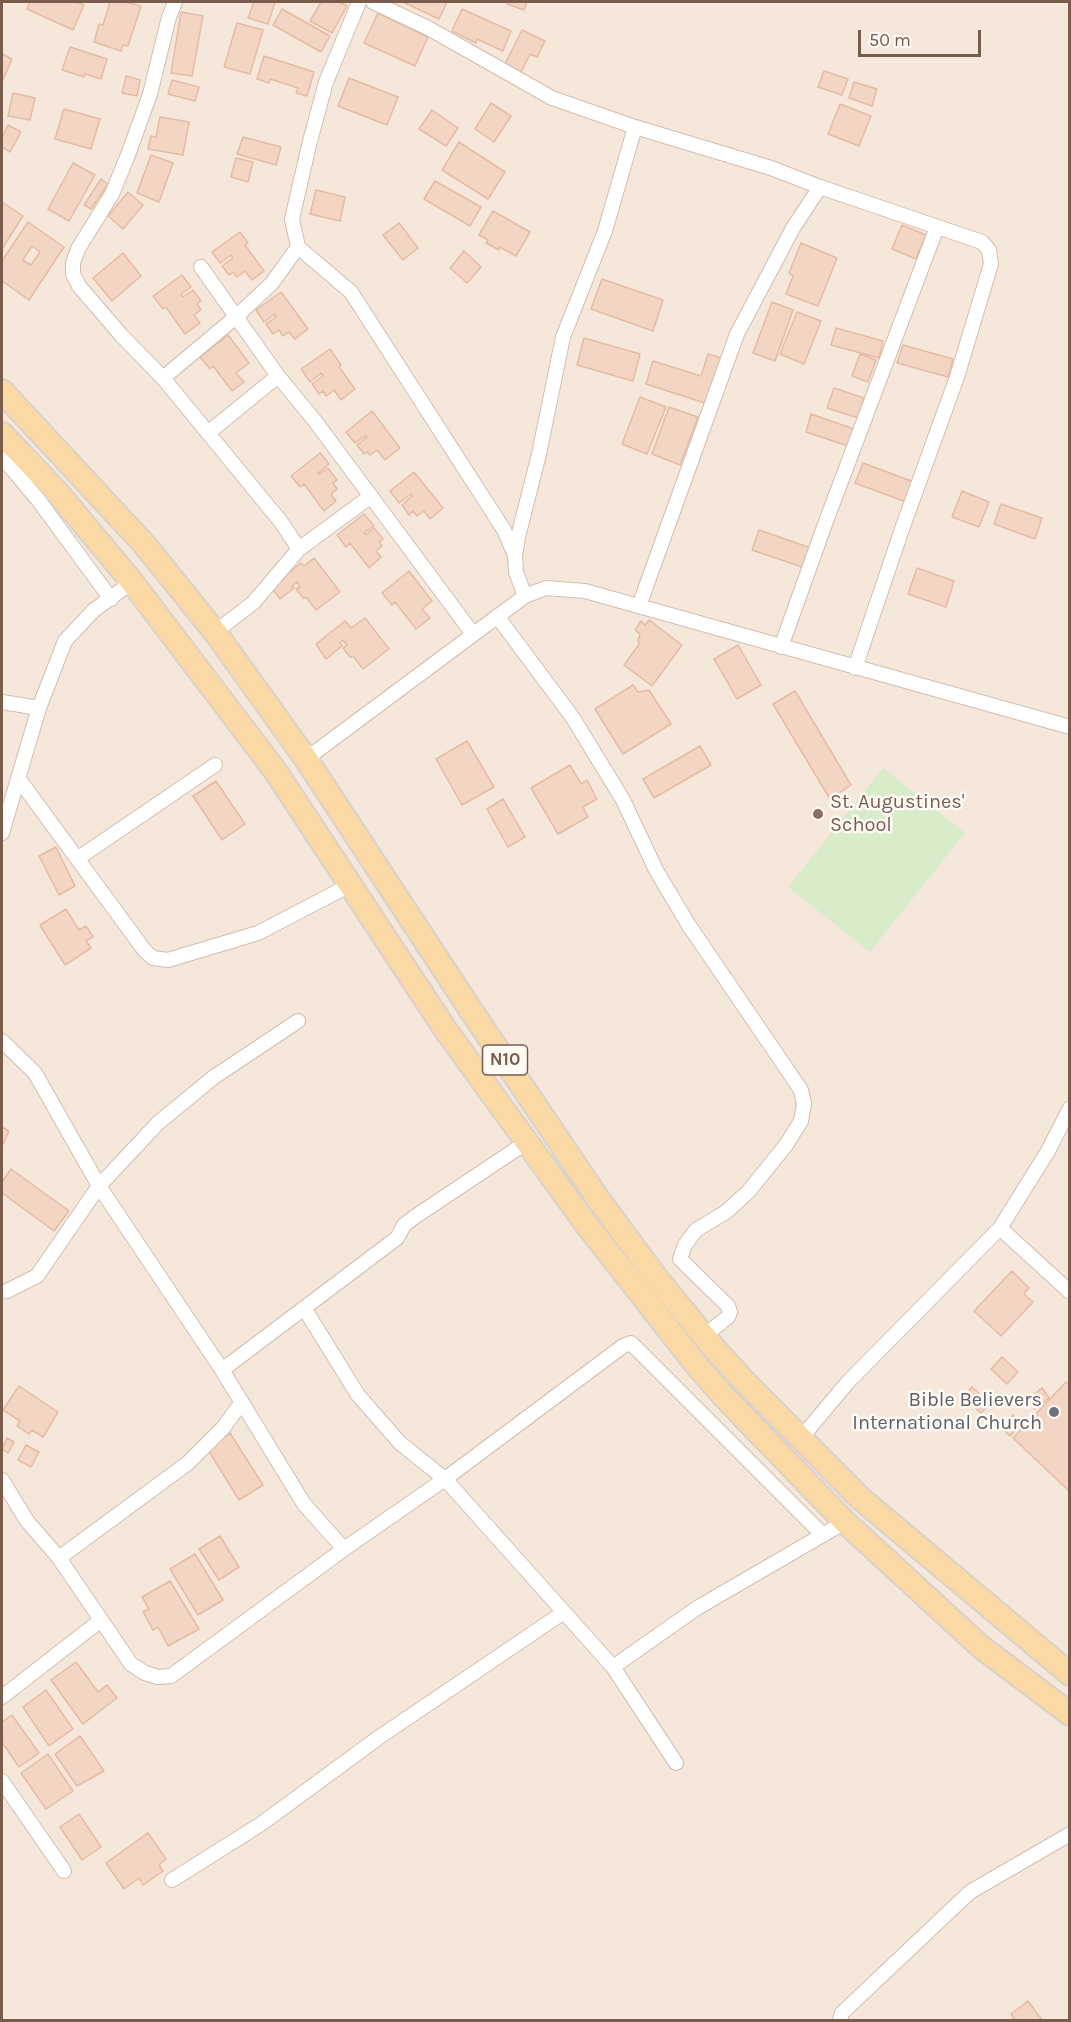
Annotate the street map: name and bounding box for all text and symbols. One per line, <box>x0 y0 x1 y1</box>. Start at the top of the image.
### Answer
scale bar <box>861 18 984 56</box>
text: 50 m <box>869 29 911 51</box>
place label: St. Augustines' School <box>830 790 964 837</box>
marker: St. Augustines' School <box>811 807 825 821</box>
road number: N10 <box>482 1045 528 1075</box>
place label: Bible Believers International Church <box>852 1388 1042 1435</box>
marker: Bible Believers International Church <box>1047 1405 1061 1419</box>

